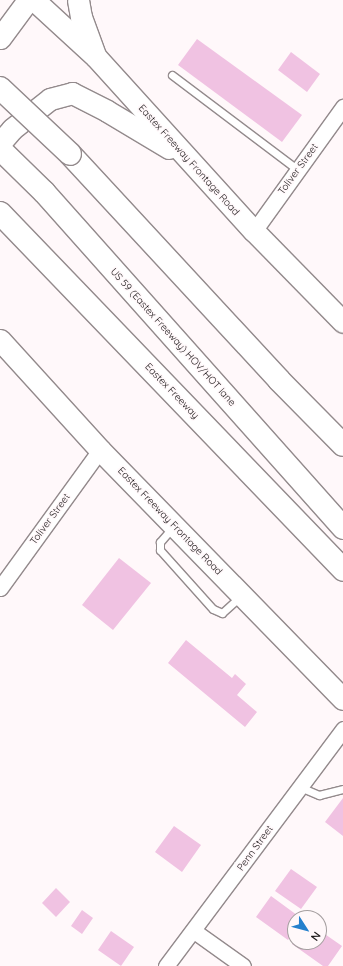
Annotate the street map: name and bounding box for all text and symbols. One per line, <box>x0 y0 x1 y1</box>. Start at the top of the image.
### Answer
street label: Eastex Freeway Frontage Road <box>136 102 242 218</box>
street label: Toliver Street <box>275 141 321 197</box>
street label: US 59 (Eastex Freeway) HOV/HOT lane <box>108 266 238 408</box>
street label: Eastex Freeway <box>142 361 202 421</box>
street label: Eastex Freeway Frontage Road <box>115 465 225 577</box>
street label: Toliver Street <box>27 491 73 547</box>
street label: Penn Street <box>235 823 275 873</box>
north arrow <box>287 910 327 950</box>
text: N <box>308 929 324 944</box>

